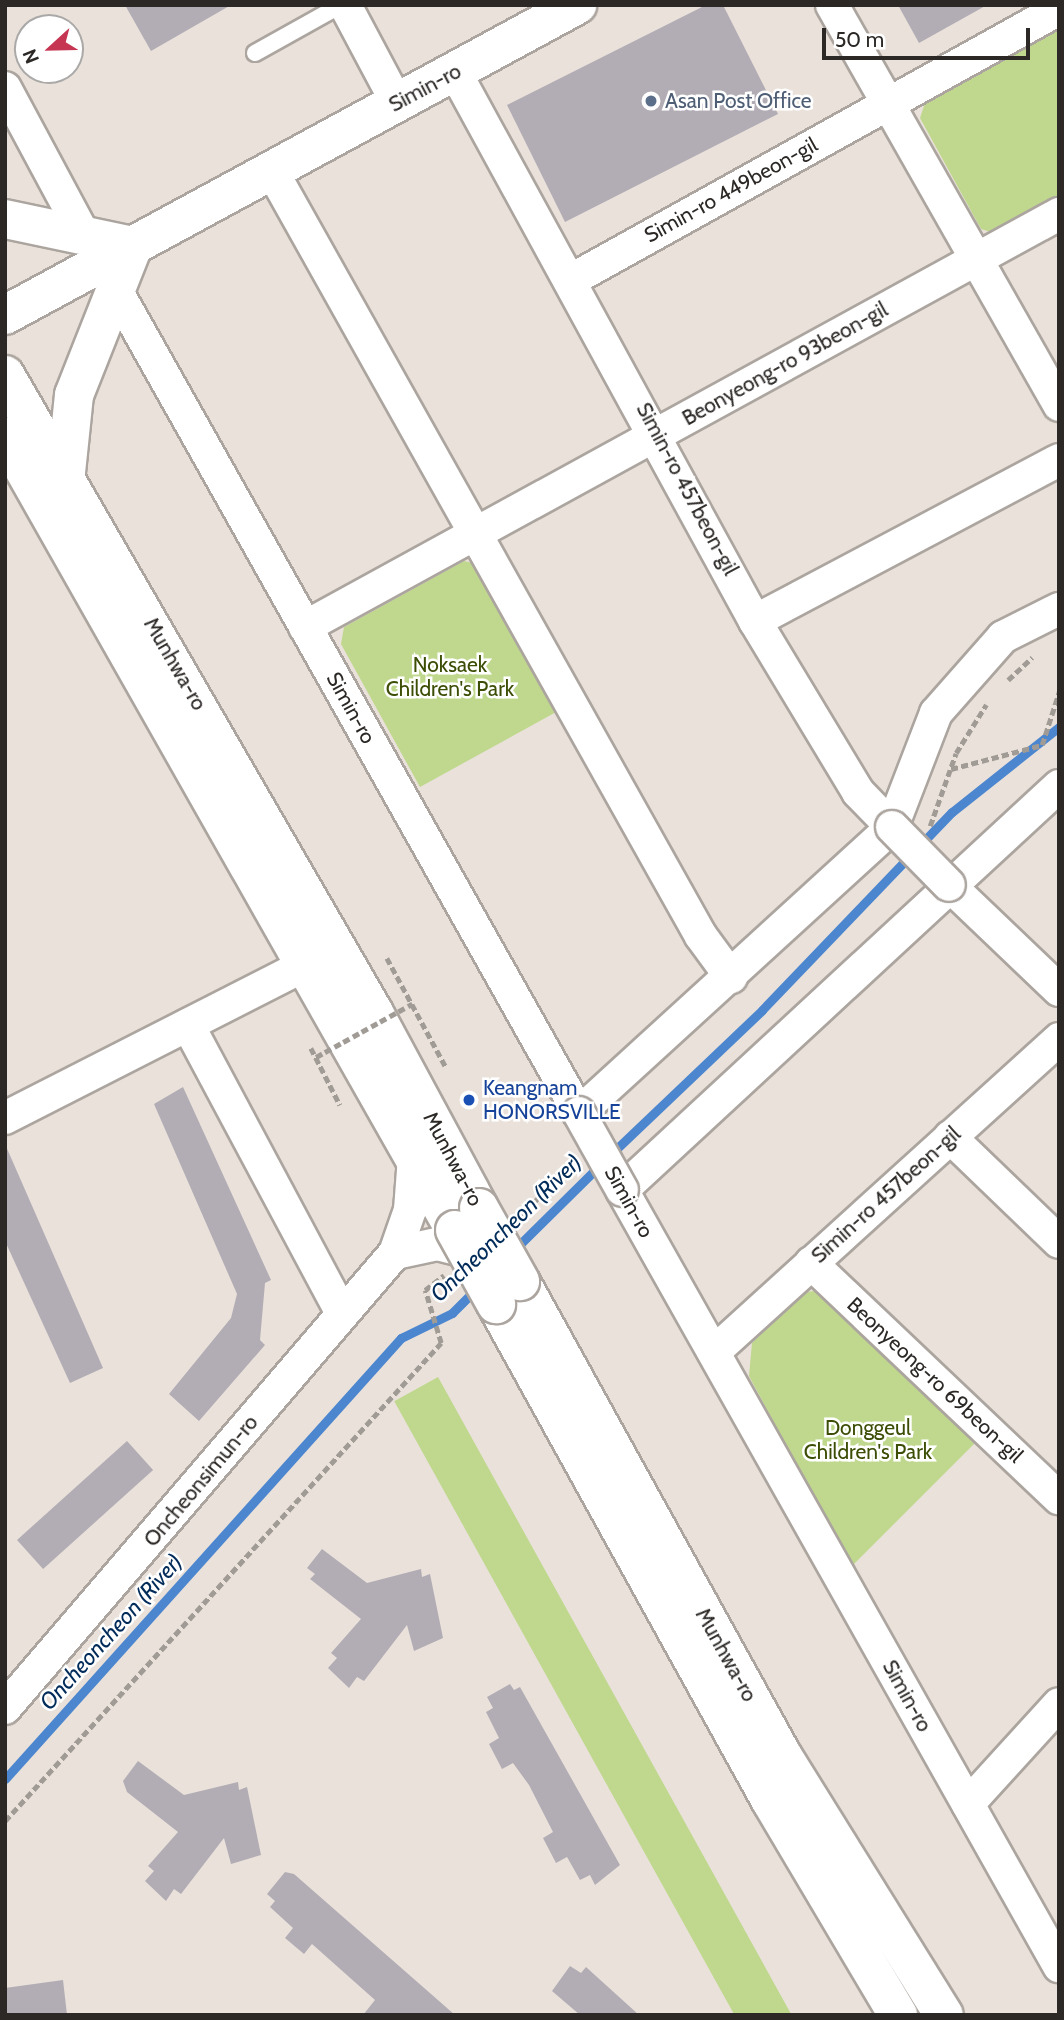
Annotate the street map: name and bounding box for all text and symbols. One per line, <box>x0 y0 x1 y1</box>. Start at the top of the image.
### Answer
north arrow <box>14 14 84 84</box>
scale bar <box>826 14 1034 58</box>
text: 50 m <box>835 27 884 52</box>
text: N <box>18 46 44 67</box>
street label: Simin-ro <box>385 59 465 117</box>
place label: Asan Post Office <box>665 88 812 114</box>
marker: Asan Post Office <box>643 93 659 109</box>
street label: Simin-ro 449beon-gil <box>640 132 822 248</box>
street label: Beonyeong-ro 93beon-gil <box>678 297 892 431</box>
street label: Simin-ro 457beon-gil <box>631 398 743 580</box>
street label: Munhwa-ro <box>138 613 212 715</box>
park label: Noksaek Children's Park <box>386 652 514 702</box>
street label: Simin-ro <box>321 668 381 748</box>
place label: Keangnam HONORSVILLE <box>483 1075 621 1125</box>
marker: Keangnam HONORSVILLE <box>461 1092 477 1108</box>
street label: Munhwa-ro <box>418 1108 488 1210</box>
street label: Simin-ro 457beon-gil <box>806 1122 966 1268</box>
water label: Oncheoncheon (River) <box>424 1149 588 1307</box>
street label: Simin-ro <box>599 1162 659 1242</box>
street label: Beonyeong-ro 69beon-gil <box>842 1292 1028 1468</box>
street label: Oncheonsimun-ro <box>139 1410 263 1552</box>
park label: Donggeul Children's Park <box>804 1415 932 1465</box>
water label: Oncheoncheon (River) <box>34 1548 188 1716</box>
street label: Munhwa-ro <box>690 1604 762 1706</box>
street label: Simin-ro <box>877 1656 937 1736</box>

